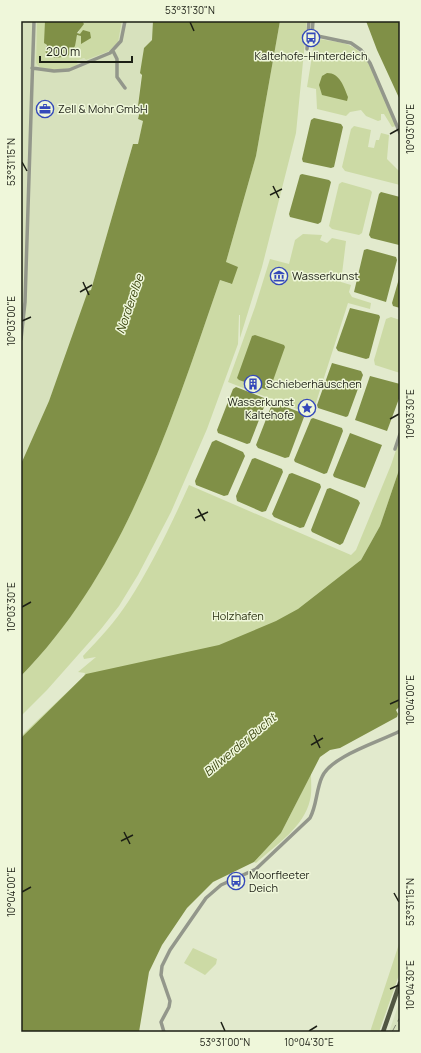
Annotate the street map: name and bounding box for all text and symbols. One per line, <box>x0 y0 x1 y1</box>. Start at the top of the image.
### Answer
text: 53°31'30"N <box>165 3 215 17</box>
bus stop icon: Kaltehofe-Hinterdeich <box>301 28 321 48</box>
scale bar <box>40 38 132 64</box>
text: 200 m <box>46 43 80 60</box>
place label: Kaltehofe-Hinterdeich <box>255 48 367 63</box>
office icon: Zell & Mohr GmbH <box>35 99 55 119</box>
place label: Zell & Mohr GmbH <box>58 101 147 116</box>
text: 10°03'00"E <box>403 104 417 154</box>
text: 53°31'15"N <box>4 138 18 186</box>
museum icon: Wasserkunst <box>269 266 289 286</box>
place label: Wasserkunst <box>292 268 359 283</box>
water label: Norderelbe <box>111 271 148 336</box>
text: 10°03'00"E <box>4 296 18 346</box>
building icon: Schieberhäuschen <box>243 374 263 394</box>
place label: Schieberhäuschen <box>266 376 362 391</box>
text: 10°03'30"E <box>403 389 417 439</box>
place label: Wasserkunst Kaltehofe <box>227 394 295 422</box>
place icon: Wasserkunst Kaltehofe <box>297 398 317 418</box>
text: 10°03'30"E <box>4 582 18 632</box>
park label: Holzhafen <box>212 608 264 623</box>
text: 10°04'00"E <box>403 675 417 725</box>
water label: Billwerder Bucht <box>200 708 280 780</box>
text: 10°04'00"E <box>4 867 18 917</box>
place label: Moorfleeter Deich <box>249 867 310 895</box>
bus stop icon: Moorfleeter Deich <box>226 871 246 891</box>
text: 53°31'15"N <box>403 878 417 926</box>
text: 10°04'30"E <box>403 960 417 1010</box>
text: 53°31'00"N <box>200 1035 250 1049</box>
text: 10°04'30"E <box>284 1035 334 1049</box>

